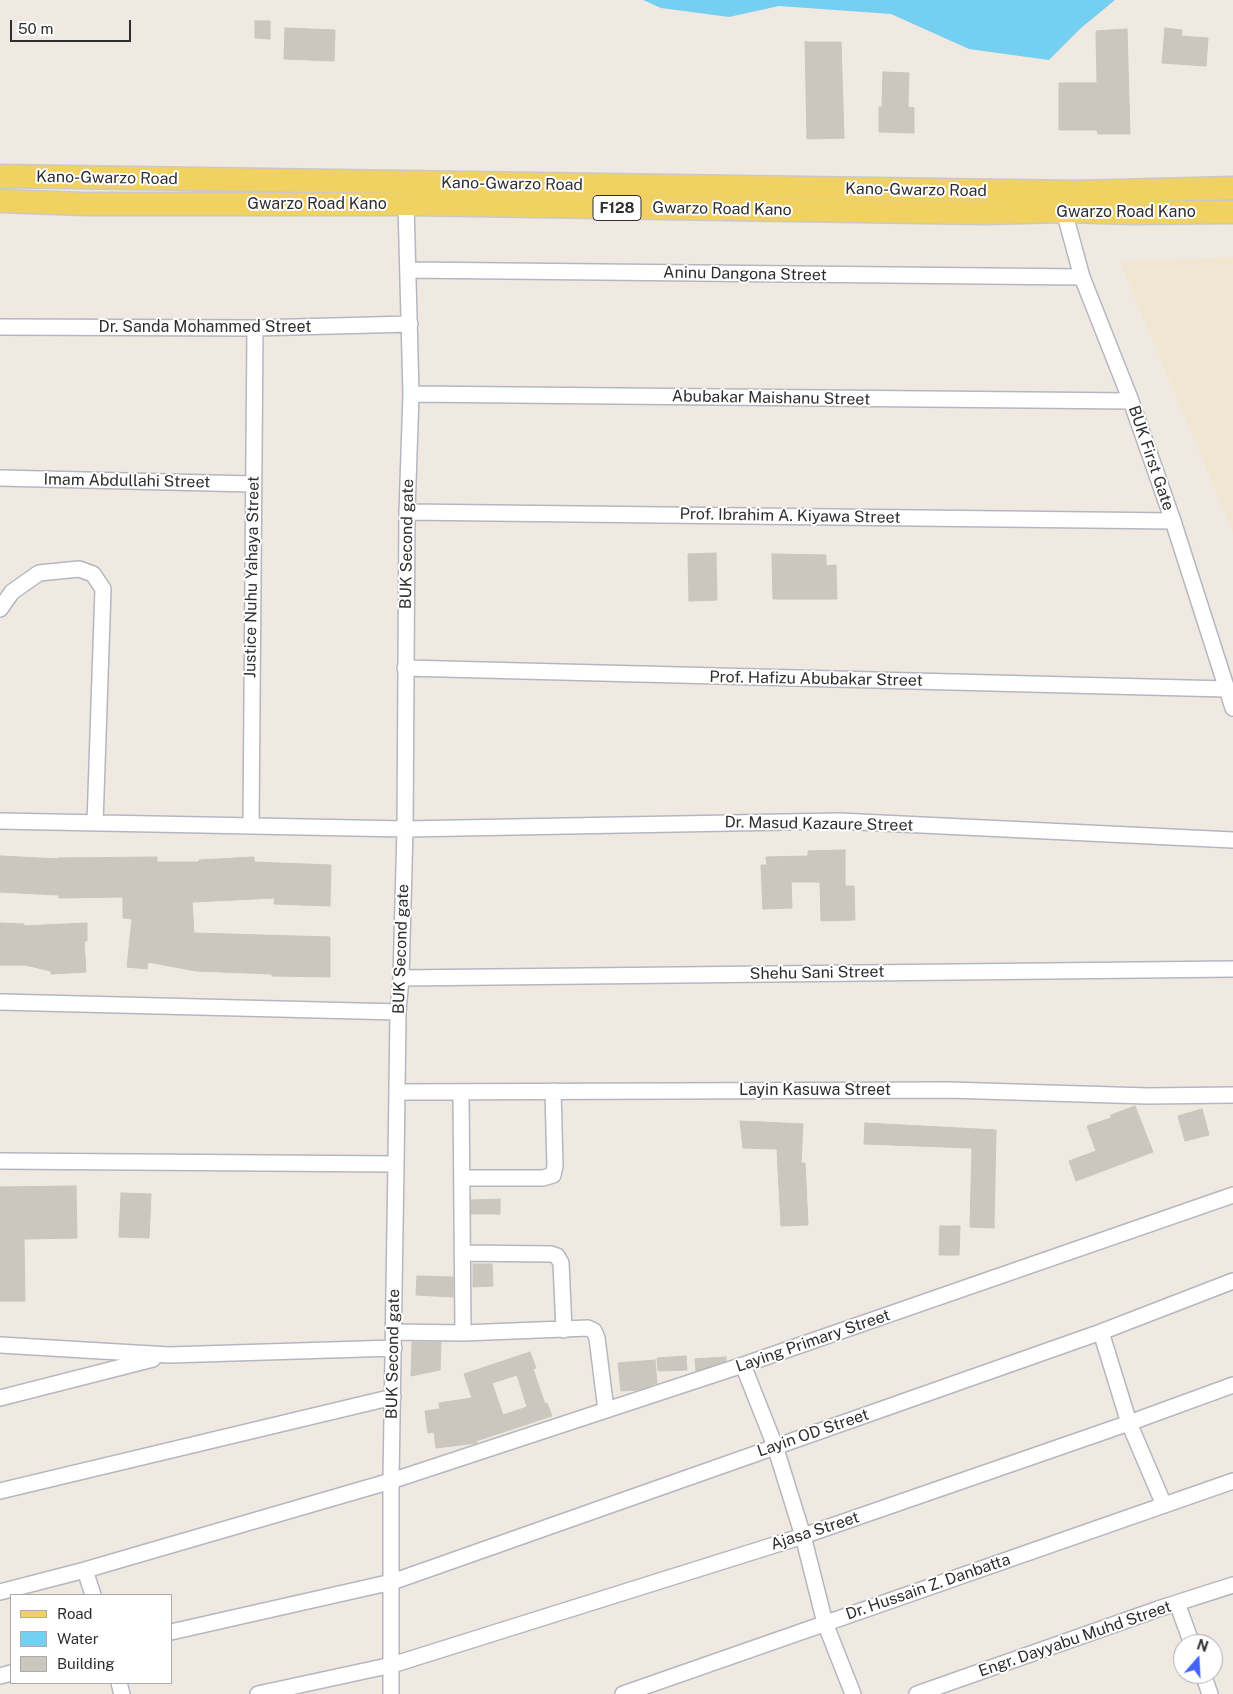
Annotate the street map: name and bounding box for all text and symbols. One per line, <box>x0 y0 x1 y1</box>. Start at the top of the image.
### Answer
scale bar <box>12 10 134 42</box>
text: 50 m <box>18 20 53 37</box>
street label: Kano-Gwarzo Road <box>36 167 178 189</box>
street label: Kano-Gwarzo Road <box>441 173 583 195</box>
street label: Kano-Gwarzo Road <box>845 179 987 201</box>
street label: Gwarzo Road Kano <box>247 194 387 214</box>
road number: F128 <box>593 196 641 220</box>
street label: Gwarzo Road Kano <box>652 198 792 220</box>
street label: Gwarzo Road Kano <box>1056 202 1196 222</box>
street label: Aninu Dangona Street <box>663 263 827 285</box>
street label: Dr. Sanda Mohammed Street <box>99 317 311 337</box>
street label: Abubakar Maishanu Street <box>672 387 870 409</box>
street label: BUK First Gate <box>1124 403 1178 513</box>
street label: Imam Abdullahi Street <box>43 470 211 492</box>
street label: Justice Nuhu Yahaya Street <box>241 476 263 678</box>
street label: BUK Second gate <box>396 479 418 609</box>
street label: Prof. Ibrahim A. Kiyawa Street <box>679 504 901 528</box>
street label: Prof. Hafizu Abubakar Street <box>709 668 923 690</box>
street label: Dr. Masud Kazaure Street <box>724 813 914 835</box>
street label: BUK Second gate <box>389 884 413 1014</box>
street label: Shehu Sani Street <box>749 962 885 984</box>
street label: Layin Kasuwa Street <box>739 1080 891 1100</box>
street label: BUK Second gate <box>382 1289 404 1419</box>
street label: Laying Primary Street <box>733 1306 893 1376</box>
street label: Layin OD Street <box>755 1405 871 1461</box>
street label: Ajasa Street <box>768 1508 862 1554</box>
street label: Dr. Hussain Z. Danbatta <box>843 1550 1013 1624</box>
legend <box>10 1594 172 1684</box>
street label: Engr. Dayyabu Muhd Street <box>976 1597 1174 1681</box>
text: Road <box>57 1605 93 1622</box>
text: Water <box>57 1630 99 1647</box>
north arrow <box>1173 1634 1223 1684</box>
text: N <box>1195 1636 1210 1655</box>
text: Building <box>57 1655 115 1672</box>

